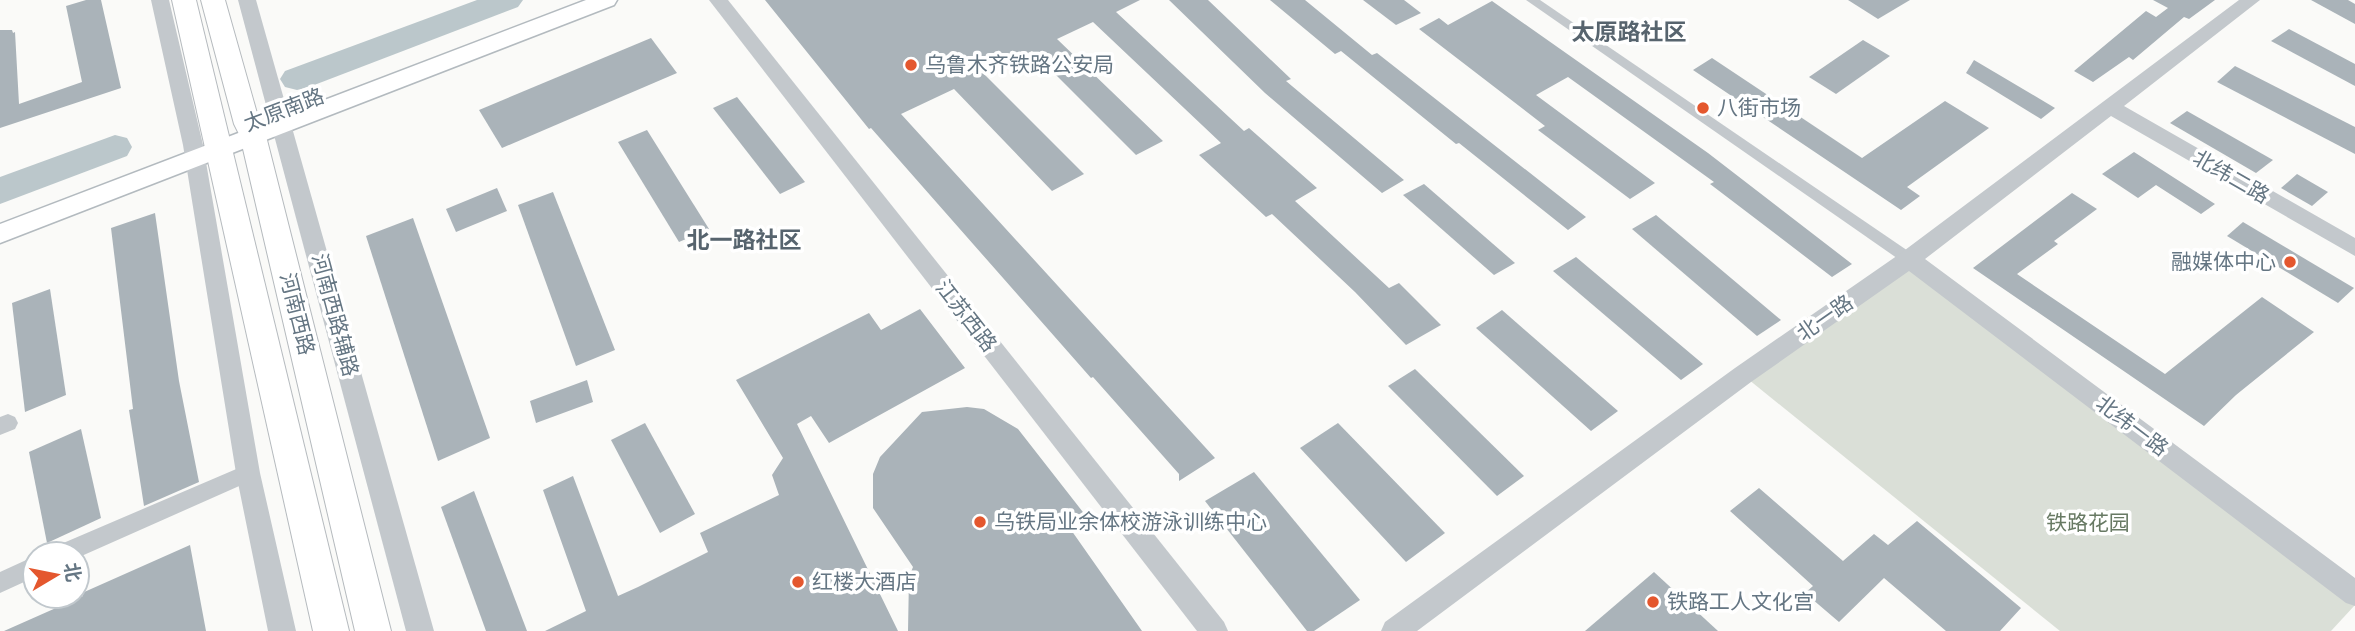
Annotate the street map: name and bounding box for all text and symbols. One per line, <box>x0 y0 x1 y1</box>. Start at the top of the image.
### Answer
district label: 太原路社区 <box>1572 17 1687 45</box>
place label: 乌鲁木齐铁路公安局 <box>925 51 1114 77</box>
marker: 乌鲁木齐铁路公安局 <box>903 57 919 73</box>
street label: 太原南路 <box>240 82 328 136</box>
place label: 八街市场 <box>1717 94 1801 120</box>
marker: 八街市场 <box>1695 100 1711 116</box>
street label: 北纬二路 <box>2189 144 2274 208</box>
district label: 北一路社区 <box>687 225 802 253</box>
place label: 融媒体中心 <box>2171 248 2276 274</box>
street label: 河南西路辅路 <box>307 251 365 379</box>
marker: 融媒体中心 <box>2282 254 2298 270</box>
street label: 河南西路 <box>275 270 321 358</box>
street label: 江苏西路 <box>931 274 1003 356</box>
street label: 北一路 <box>1791 288 1858 346</box>
street label: 北纬一路 <box>2091 390 2174 461</box>
place label: 乌铁局业余体校游泳训练中心 <box>994 508 1267 534</box>
park label: 铁路花园 <box>2046 509 2130 535</box>
marker: 乌铁局业余体校游泳训练中心 <box>972 514 988 530</box>
north arrow <box>21 540 91 610</box>
text: 北 <box>60 561 86 583</box>
place label: 红楼大酒店 <box>812 568 917 594</box>
marker: 红楼大酒店 <box>790 574 806 590</box>
place label: 铁路工人文化宫 <box>1667 588 1814 614</box>
marker: 铁路工人文化宫 <box>1645 594 1661 610</box>

